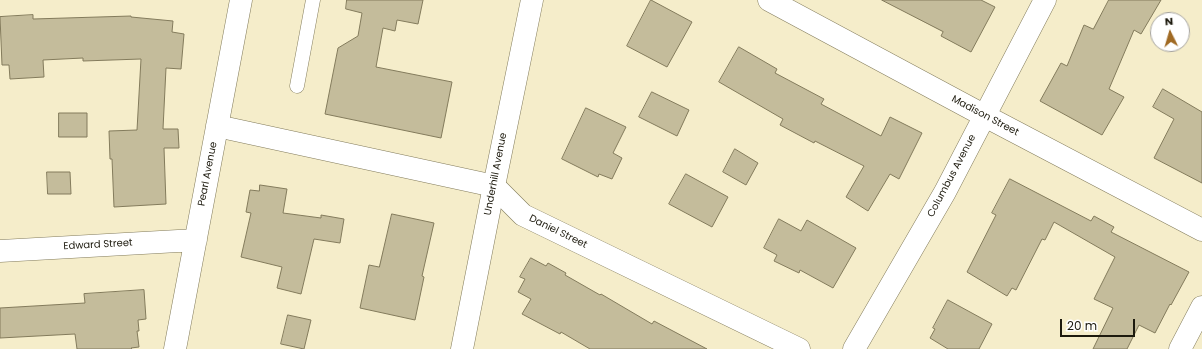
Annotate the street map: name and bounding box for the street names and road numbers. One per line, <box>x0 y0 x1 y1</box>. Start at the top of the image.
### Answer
street label: Madison Street <box>949 93 1021 139</box>
street label: Underhill Avenue <box>482 132 510 216</box>
street label: Columbus Avenue <box>925 133 979 219</box>
street label: Pearl Avenue <box>196 141 220 207</box>
street label: Daniel Street <box>527 213 589 251</box>
street label: Edward Street <box>63 237 133 253</box>

